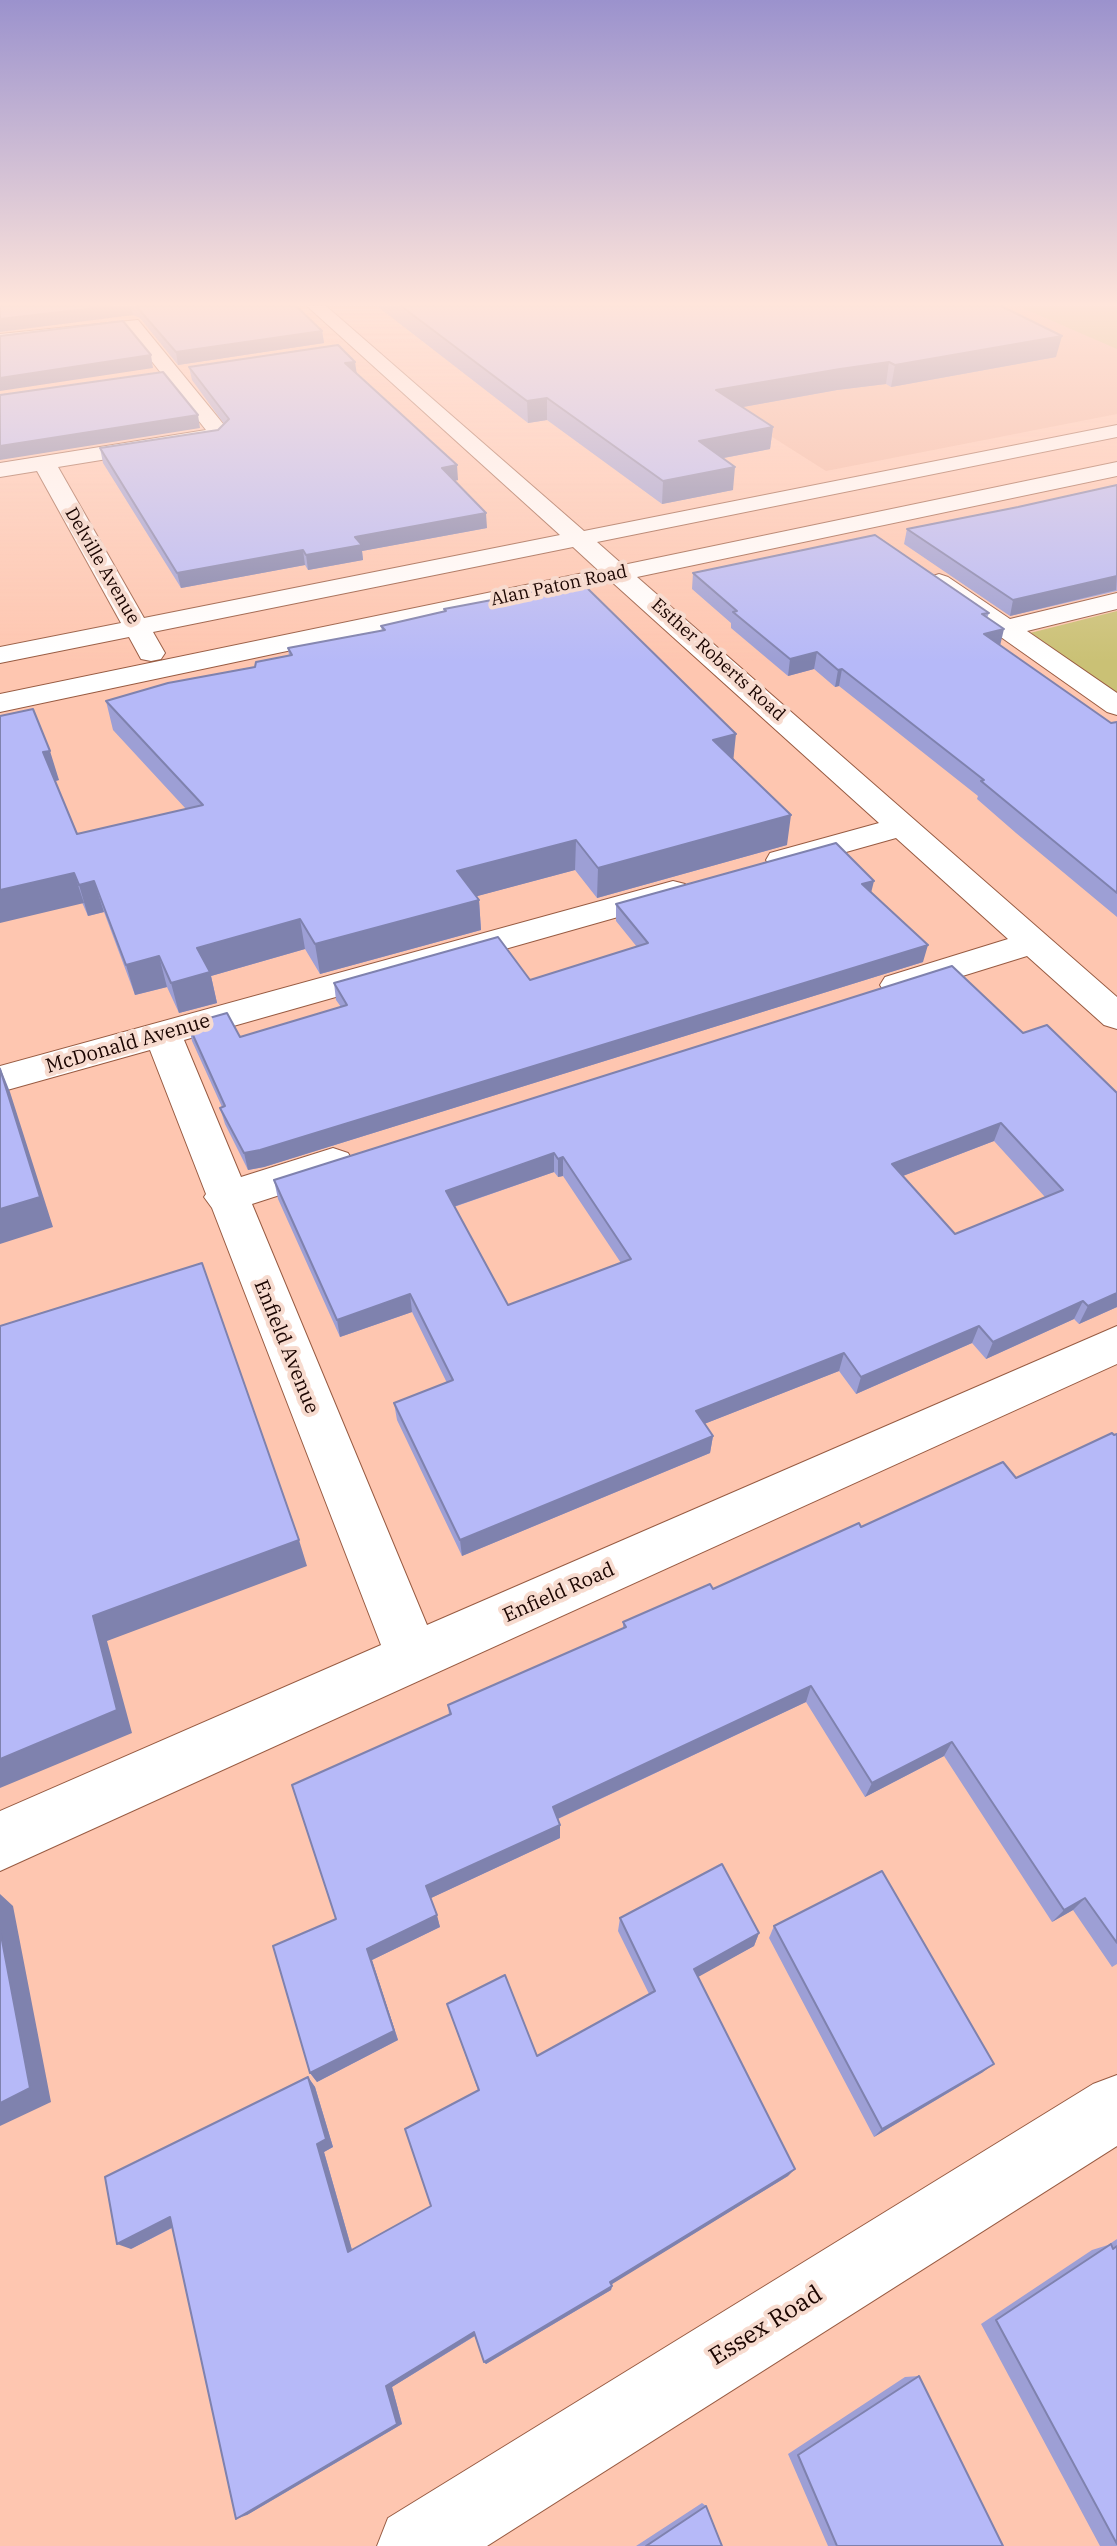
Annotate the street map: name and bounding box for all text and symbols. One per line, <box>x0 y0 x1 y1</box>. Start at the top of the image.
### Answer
street label: Delville Avenue <box>60 504 144 628</box>
street label: Alan Paton Road <box>489 561 629 611</box>
street label: Esther Roberts Road <box>647 594 789 726</box>
street label: McDonald Avenue <box>43 1009 213 1079</box>
street label: Enfield Avenue <box>248 1277 324 1417</box>
street label: Enfield Road <box>500 1558 618 1628</box>
street label: Essex Road <box>704 2280 828 2372</box>

